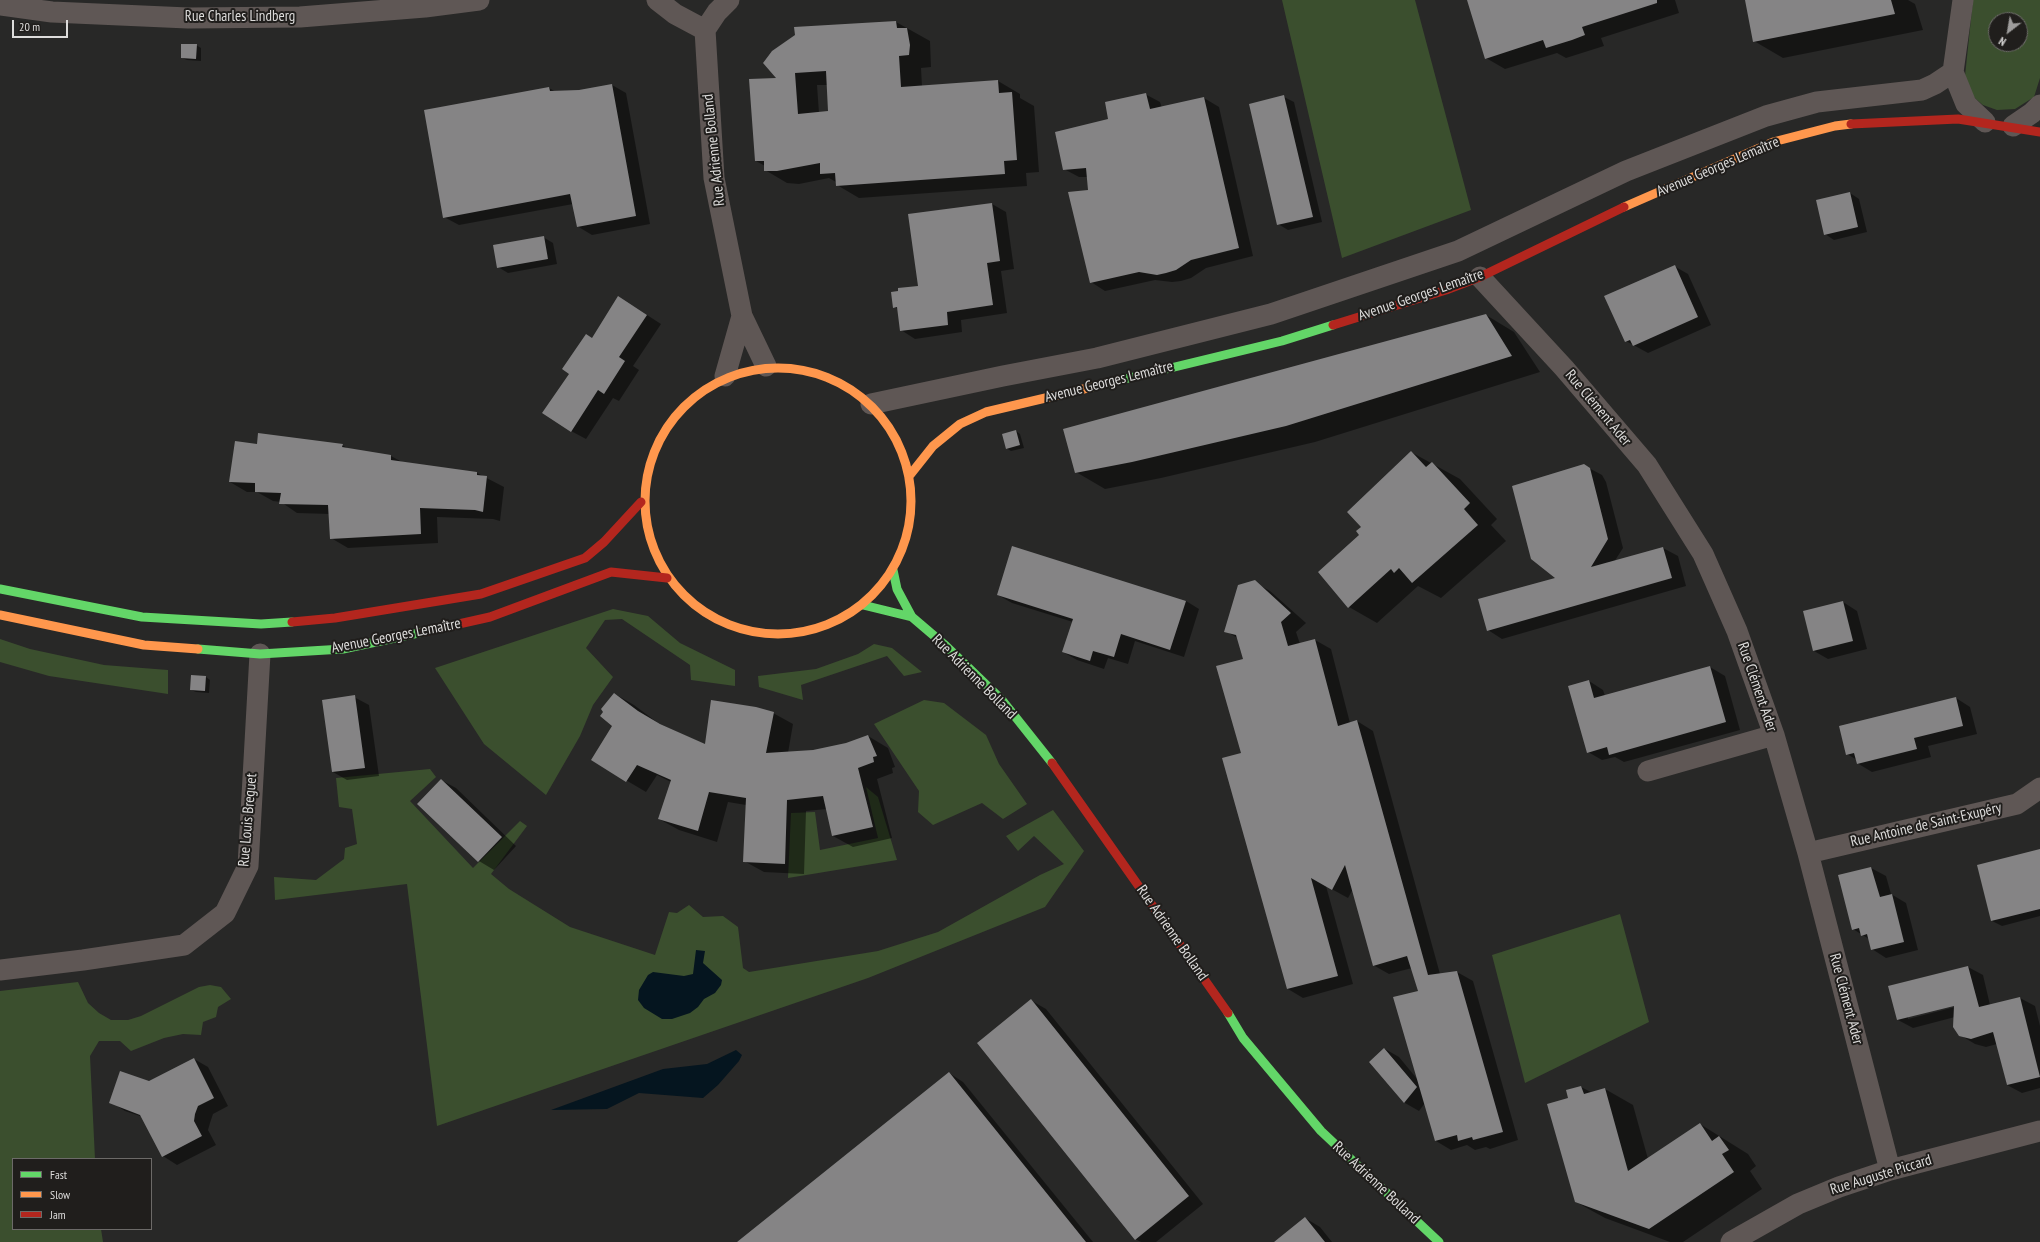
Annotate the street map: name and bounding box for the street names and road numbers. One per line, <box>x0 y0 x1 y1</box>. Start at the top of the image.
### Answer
street label: Rue Charles Lindberg <box>185 8 295 26</box>
street label: Rue Adrienne Bolland <box>699 93 729 207</box>
street label: Avenue Georges Lemaître <box>1654 133 1782 201</box>
street label: Avenue Georges Lemaître <box>1356 265 1486 325</box>
street label: Avenue Georges Lemaître <box>1043 357 1175 407</box>
street label: Rue Clément Ader <box>1561 366 1635 450</box>
street label: Avenue Georges Lemaître <box>330 615 462 657</box>
street label: Rue Adrienne Bolland <box>928 631 1020 723</box>
street label: Rue Clément Ader <box>1733 640 1781 734</box>
street label: Rue Louis Breguet <box>235 773 261 867</box>
street label: Rue Antoine de Saint-Exupéry <box>1849 799 2003 851</box>
street label: Rue Adrienne Bolland <box>1132 882 1212 984</box>
street label: Rue Clément Ader <box>1825 952 1867 1046</box>
street label: Rue Adrienne Bolland <box>1329 1138 1423 1228</box>
street label: Rue Auguste Piccard <box>1828 1151 1934 1199</box>

